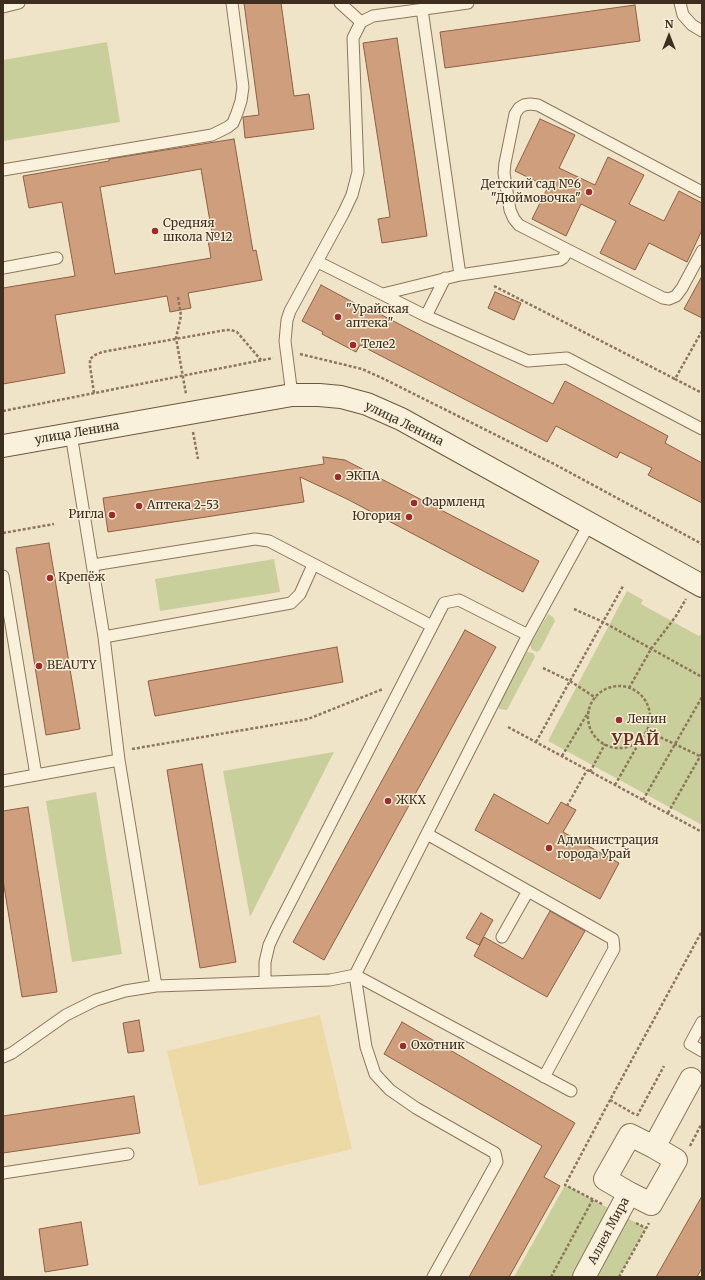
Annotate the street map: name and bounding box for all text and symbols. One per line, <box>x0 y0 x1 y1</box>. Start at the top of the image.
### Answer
north arrow <box>649 16 689 56</box>
text: N <box>665 17 673 31</box>
place label: Детский сад №6 "Дюймовочка" <box>481 178 581 206</box>
marker: Детский сад №6 "Дюймовочка" <box>584 187 594 197</box>
place label: Средняя школа №12 <box>163 217 233 245</box>
marker: Средняя школа №12 <box>150 226 160 236</box>
place label: "Урайская аптека" <box>346 303 409 331</box>
marker: "Урайская аптека" <box>333 312 343 322</box>
place label: Теле2 <box>361 338 396 352</box>
marker: Теле2 <box>348 340 358 350</box>
street label: улица Ленина <box>362 399 446 449</box>
street label: улица Ленина <box>34 418 120 448</box>
place label: ЭКПА <box>346 470 380 484</box>
marker: ЭКПА <box>333 472 343 482</box>
place label: Фармленд <box>422 496 485 510</box>
marker: Фармленд <box>409 498 419 508</box>
place label: Аптека 2-53 <box>147 499 219 513</box>
marker: Аптека 2-53 <box>134 501 144 511</box>
place label: Ригла <box>69 508 104 522</box>
marker: Ригла <box>107 510 117 520</box>
place label: Югория <box>352 510 401 524</box>
marker: Югория <box>404 512 414 522</box>
place label: Крепёж <box>58 571 105 585</box>
marker: Крепёж <box>45 573 55 583</box>
place label: BEAUTY <box>47 659 96 673</box>
marker: BEAUTY <box>34 661 44 671</box>
place label: Ленин <box>627 713 666 727</box>
marker: Ленин <box>614 715 624 725</box>
district label: УРАЙ <box>612 730 660 750</box>
place label: ЖКХ <box>396 794 426 808</box>
marker: ЖКХ <box>383 796 393 806</box>
place label: Администрация города Урай <box>557 834 659 862</box>
marker: Администрация города Урай <box>544 843 554 853</box>
place label: Охотник <box>411 1039 465 1053</box>
marker: Охотник <box>398 1041 408 1051</box>
street label: Аллея Мира <box>585 1195 633 1267</box>

